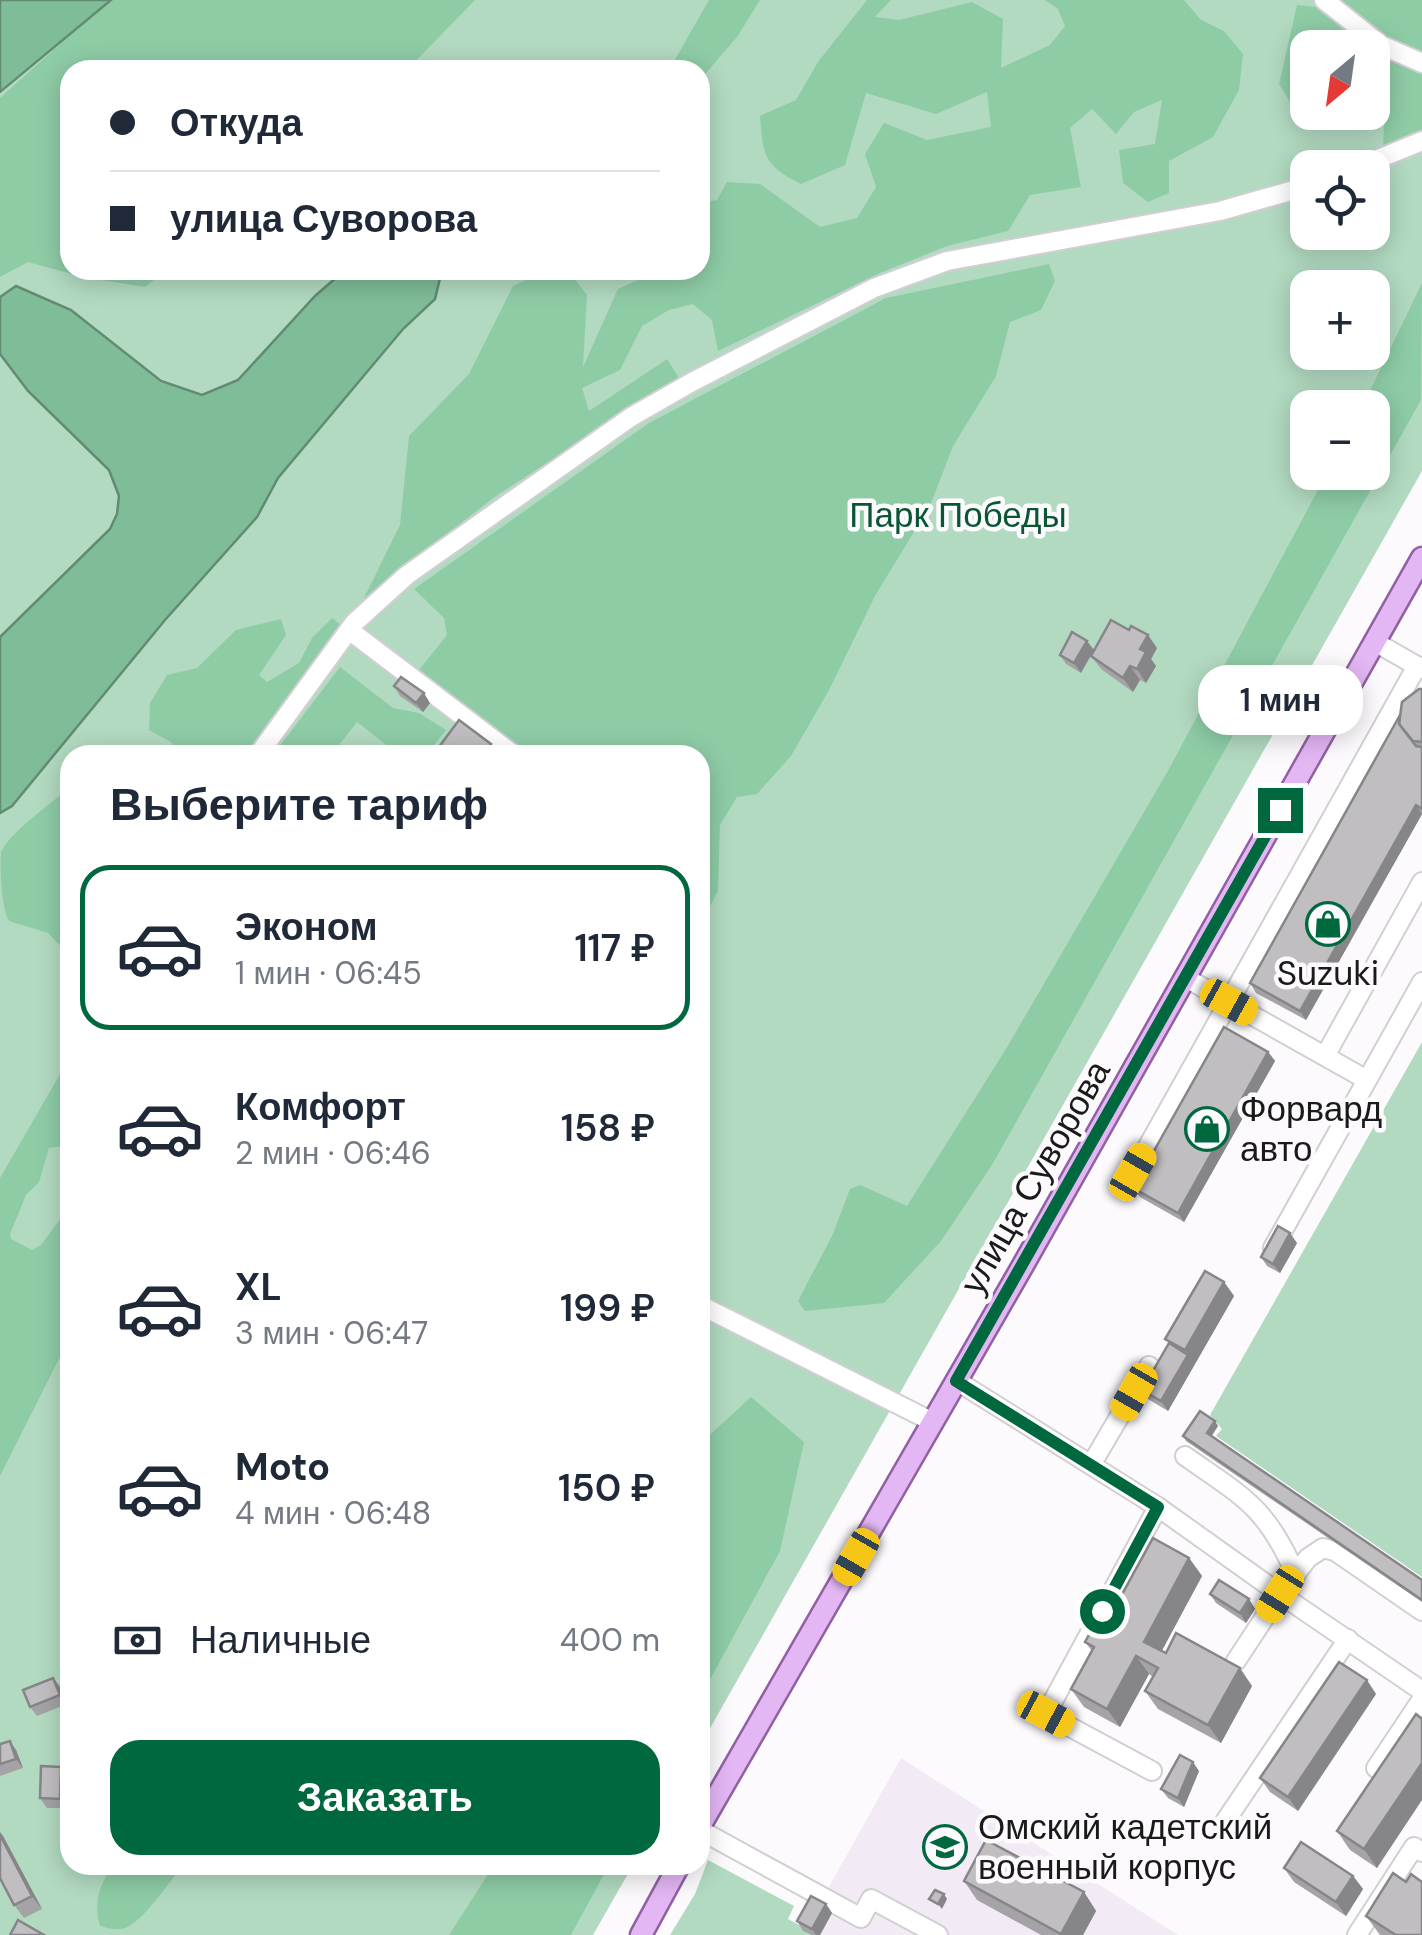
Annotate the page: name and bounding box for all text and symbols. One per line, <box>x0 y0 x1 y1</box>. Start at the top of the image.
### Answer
north arrow <box>1290 30 1390 130</box>
map controls <box>1290 30 1390 490</box>
text: Откуда <box>170 98 303 148</box>
button: locate <box>1290 150 1390 250</box>
text: улица Суворова <box>170 194 477 244</box>
button: + <box>1290 270 1390 370</box>
button: − <box>1290 390 1390 490</box>
park label: Парк Победы <box>849 492 1067 538</box>
callout: 1 мин <box>1198 665 1362 735</box>
text: 1 мин <box>1240 679 1321 721</box>
text: Выберите тариф <box>110 775 488 834</box>
route end <box>1258 788 1303 833</box>
shop icon: Suzuki <box>1305 901 1351 947</box>
text: Эконом <box>235 902 378 952</box>
icon: car <box>115 903 205 993</box>
text: 117 ₽ <box>574 923 655 973</box>
place label: Suzuki <box>1277 950 1379 996</box>
text: 1 мин · 06:45 <box>235 952 422 994</box>
car <box>1195 974 1263 1030</box>
street label: улица Суворова <box>949 1051 1121 1302</box>
text: Комфорт <box>235 1082 406 1132</box>
icon: car <box>115 1083 205 1173</box>
place label: Форвард авто <box>1240 1086 1382 1172</box>
text: 158 ₽ <box>561 1103 655 1153</box>
shop icon: Форвард авто <box>1184 1106 1230 1152</box>
text: 2 мин · 06:46 <box>235 1132 431 1174</box>
car <box>1105 1139 1161 1205</box>
text: XL <box>235 1262 282 1312</box>
icon: car <box>115 1263 205 1353</box>
text: 199 ₽ <box>560 1283 655 1333</box>
text: 3 мин · 06:47 <box>235 1312 428 1354</box>
car <box>1106 1359 1162 1425</box>
text: Moto <box>235 1442 330 1492</box>
icon: car <box>115 1443 205 1533</box>
text: 150 ₽ <box>558 1463 655 1513</box>
text: 4 мин · 06:48 <box>235 1492 431 1534</box>
car <box>828 1524 884 1590</box>
car <box>1251 1561 1309 1627</box>
route start <box>1080 1589 1125 1634</box>
icon: cash <box>110 1613 165 1668</box>
text: Наличные <box>190 1615 371 1665</box>
text: 400 m <box>560 1619 660 1661</box>
car <box>1012 1687 1080 1741</box>
button: Заказать <box>110 1740 660 1855</box>
place label: Омский кадетский военный корпус <box>978 1804 1272 1890</box>
school or university icon: Омский кадетский военный корпус <box>922 1824 968 1870</box>

